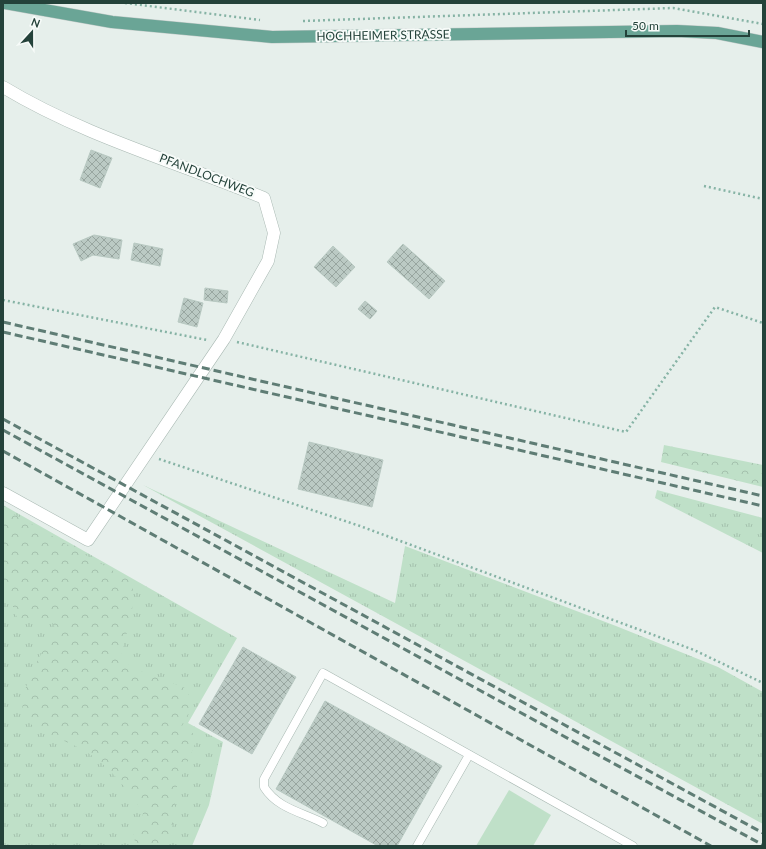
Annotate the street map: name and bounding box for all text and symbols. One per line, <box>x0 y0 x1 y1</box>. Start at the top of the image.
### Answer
north arrow <box>12 12 52 52</box>
scale bar <box>626 12 749 38</box>
text: N <box>29 15 42 30</box>
text: 50 m <box>632 18 659 33</box>
street label: HOCHHEIMER STRASSE <box>316 26 450 44</box>
street label: PFANDLOCHWEG <box>158 150 257 200</box>

